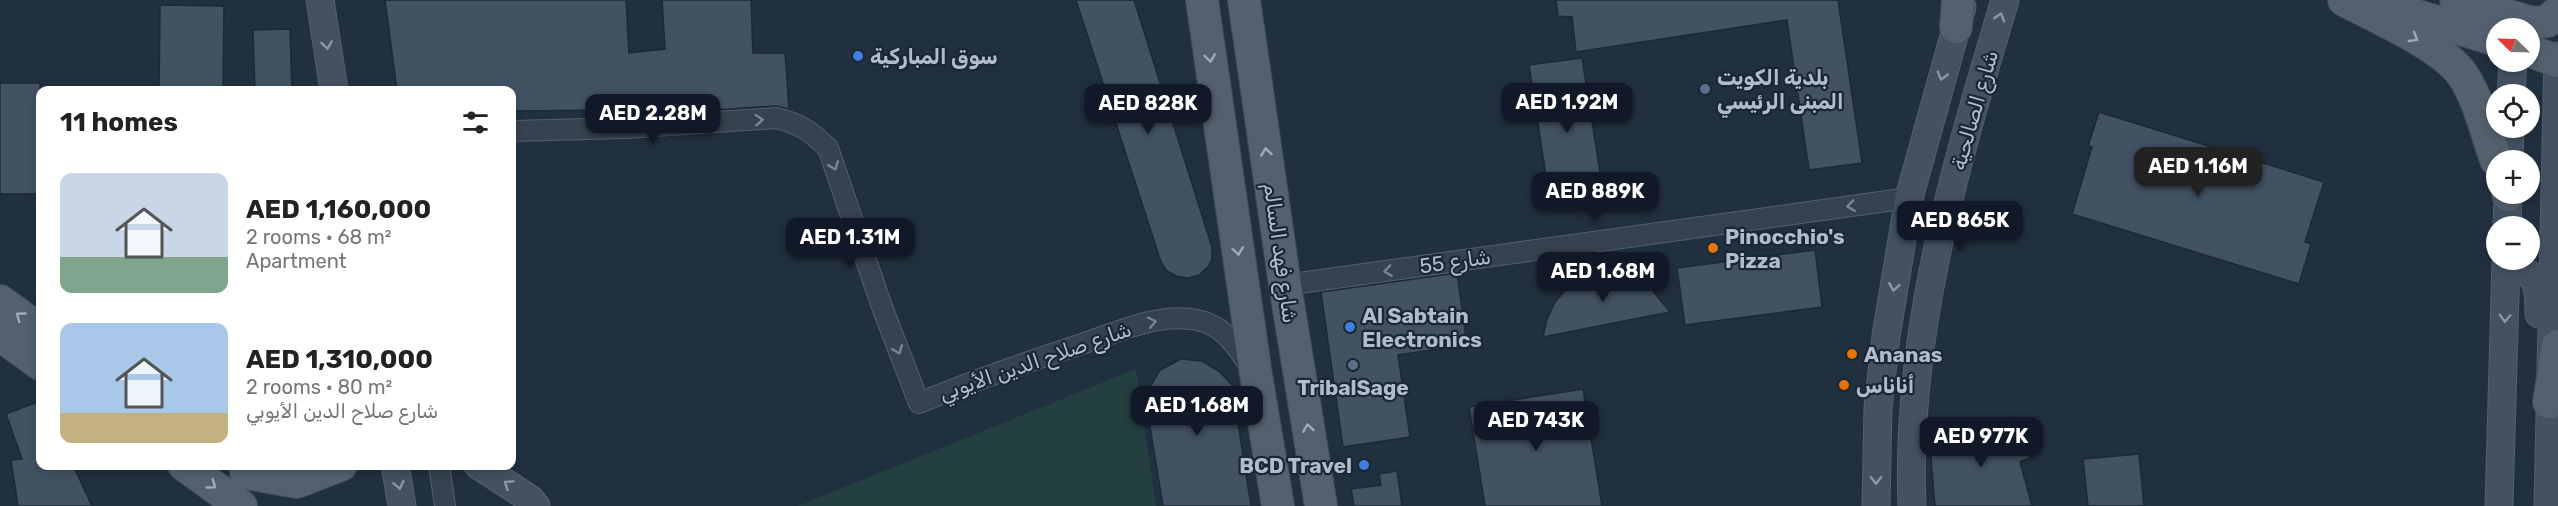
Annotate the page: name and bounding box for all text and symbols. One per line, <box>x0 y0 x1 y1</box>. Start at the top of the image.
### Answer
one-way arrow <box>1993 12 2005 23</box>
north arrow <box>2486 18 2540 72</box>
map controls <box>2486 18 2540 270</box>
one-way arrow <box>2408 31 2418 43</box>
one-way arrow <box>320 40 332 50</box>
place label: سوق المباركية <box>870 44 998 70</box>
street label: شارع الصالحية <box>1945 47 2005 173</box>
marker: سوق المباركية <box>851 49 865 63</box>
one-way arrow <box>1203 53 1215 63</box>
place label: بلدية الكويت المبنى الرئيسي <box>1717 65 1844 118</box>
one-way arrow <box>1937 70 1949 81</box>
marker: بلدية الكويت المبنى الرئيسي <box>1698 82 1712 96</box>
pin: AED 1.92M <box>1498 83 1636 134</box>
pin: AED 828K <box>1086 84 1210 135</box>
button: locate <box>2486 84 2540 138</box>
text: AED 1.92M <box>1516 90 1618 114</box>
text: AED 828K <box>1098 91 1198 115</box>
pin: AED 2.28M <box>584 94 722 145</box>
text: AED 2.28M <box>599 101 707 125</box>
icon: filters <box>459 106 492 139</box>
text: 11 homes <box>60 107 178 138</box>
one-way arrow <box>754 113 763 126</box>
one-way arrow <box>1261 147 1273 156</box>
pin: AED 1.16M <box>2129 147 2267 198</box>
button: + <box>2486 150 2540 204</box>
text: AED 1.16M <box>2148 154 2248 178</box>
one-way arrow <box>827 160 840 170</box>
pin: AED 889K <box>1533 172 1657 223</box>
text: AED 889K <box>1546 179 1644 203</box>
street label: شارع فهد السالم <box>1257 181 1303 325</box>
text: AED 1,160,000 <box>246 194 431 225</box>
icon: home <box>108 197 180 269</box>
one-way arrow <box>1847 199 1856 211</box>
pin: AED 865K <box>1898 201 2022 252</box>
text: AED 865K <box>1911 208 2009 232</box>
button: − <box>2486 216 2540 270</box>
pin: AED 1.31M <box>781 218 919 269</box>
place label: Pinocchio's Pizza <box>1725 224 1845 273</box>
text: 2 rooms · 68 m² <box>246 225 392 249</box>
text: AED 1.31M <box>800 225 900 249</box>
marker: Pinocchio's Pizza <box>1706 241 1720 255</box>
street label: شارع 55 <box>1418 244 1493 280</box>
one-way arrow <box>1232 246 1244 255</box>
text: Apartment <box>246 249 347 273</box>
pin: AED 1.68M <box>1534 252 1672 303</box>
text: AED 1.68M <box>1551 259 1655 283</box>
one-way arrow <box>1383 264 1392 276</box>
one-way arrow <box>1889 282 1901 291</box>
place label: Al Sabtain Electronics <box>1362 303 1482 352</box>
one-way arrow <box>16 312 27 323</box>
one-way arrow <box>2498 313 2511 322</box>
street label: شارع صلاح الدين الأيوبي <box>935 316 1136 409</box>
one-way arrow <box>1147 316 1157 329</box>
marker: Al Sabtain Electronics <box>1343 320 1357 334</box>
place label: Ananas <box>1864 342 1942 367</box>
text: AED 1,310,000 <box>246 344 433 375</box>
one-way arrow <box>891 344 904 355</box>
icon: home <box>108 347 180 419</box>
marker: Ananas <box>1845 347 1859 361</box>
marker: TribalSage <box>1346 358 1360 372</box>
place label: أناناس <box>1856 373 1914 398</box>
text: 2 rooms · 80 m² <box>246 375 392 399</box>
place label: TribalSage <box>1297 375 1409 400</box>
marker: أناناس <box>1837 378 1851 392</box>
pin: AED 1.68M <box>1128 386 1266 437</box>
text: AED 1.68M <box>1145 393 1249 417</box>
text: شارع صلاح الدين الأيوبي <box>246 399 438 423</box>
pin: AED 743K <box>1474 401 1598 452</box>
text: AED 743K <box>1488 408 1584 432</box>
pin: AED 977K <box>1919 417 2043 468</box>
one-way arrow <box>1302 423 1315 433</box>
text: AED 977K <box>1934 424 2028 448</box>
place label: BCD Travel <box>1239 453 1352 478</box>
marker: BCD Travel <box>1357 458 1371 472</box>
one-way arrow <box>1870 476 1882 485</box>
one-way arrow <box>206 478 217 489</box>
one-way arrow <box>392 480 405 490</box>
one-way arrow <box>504 480 515 491</box>

